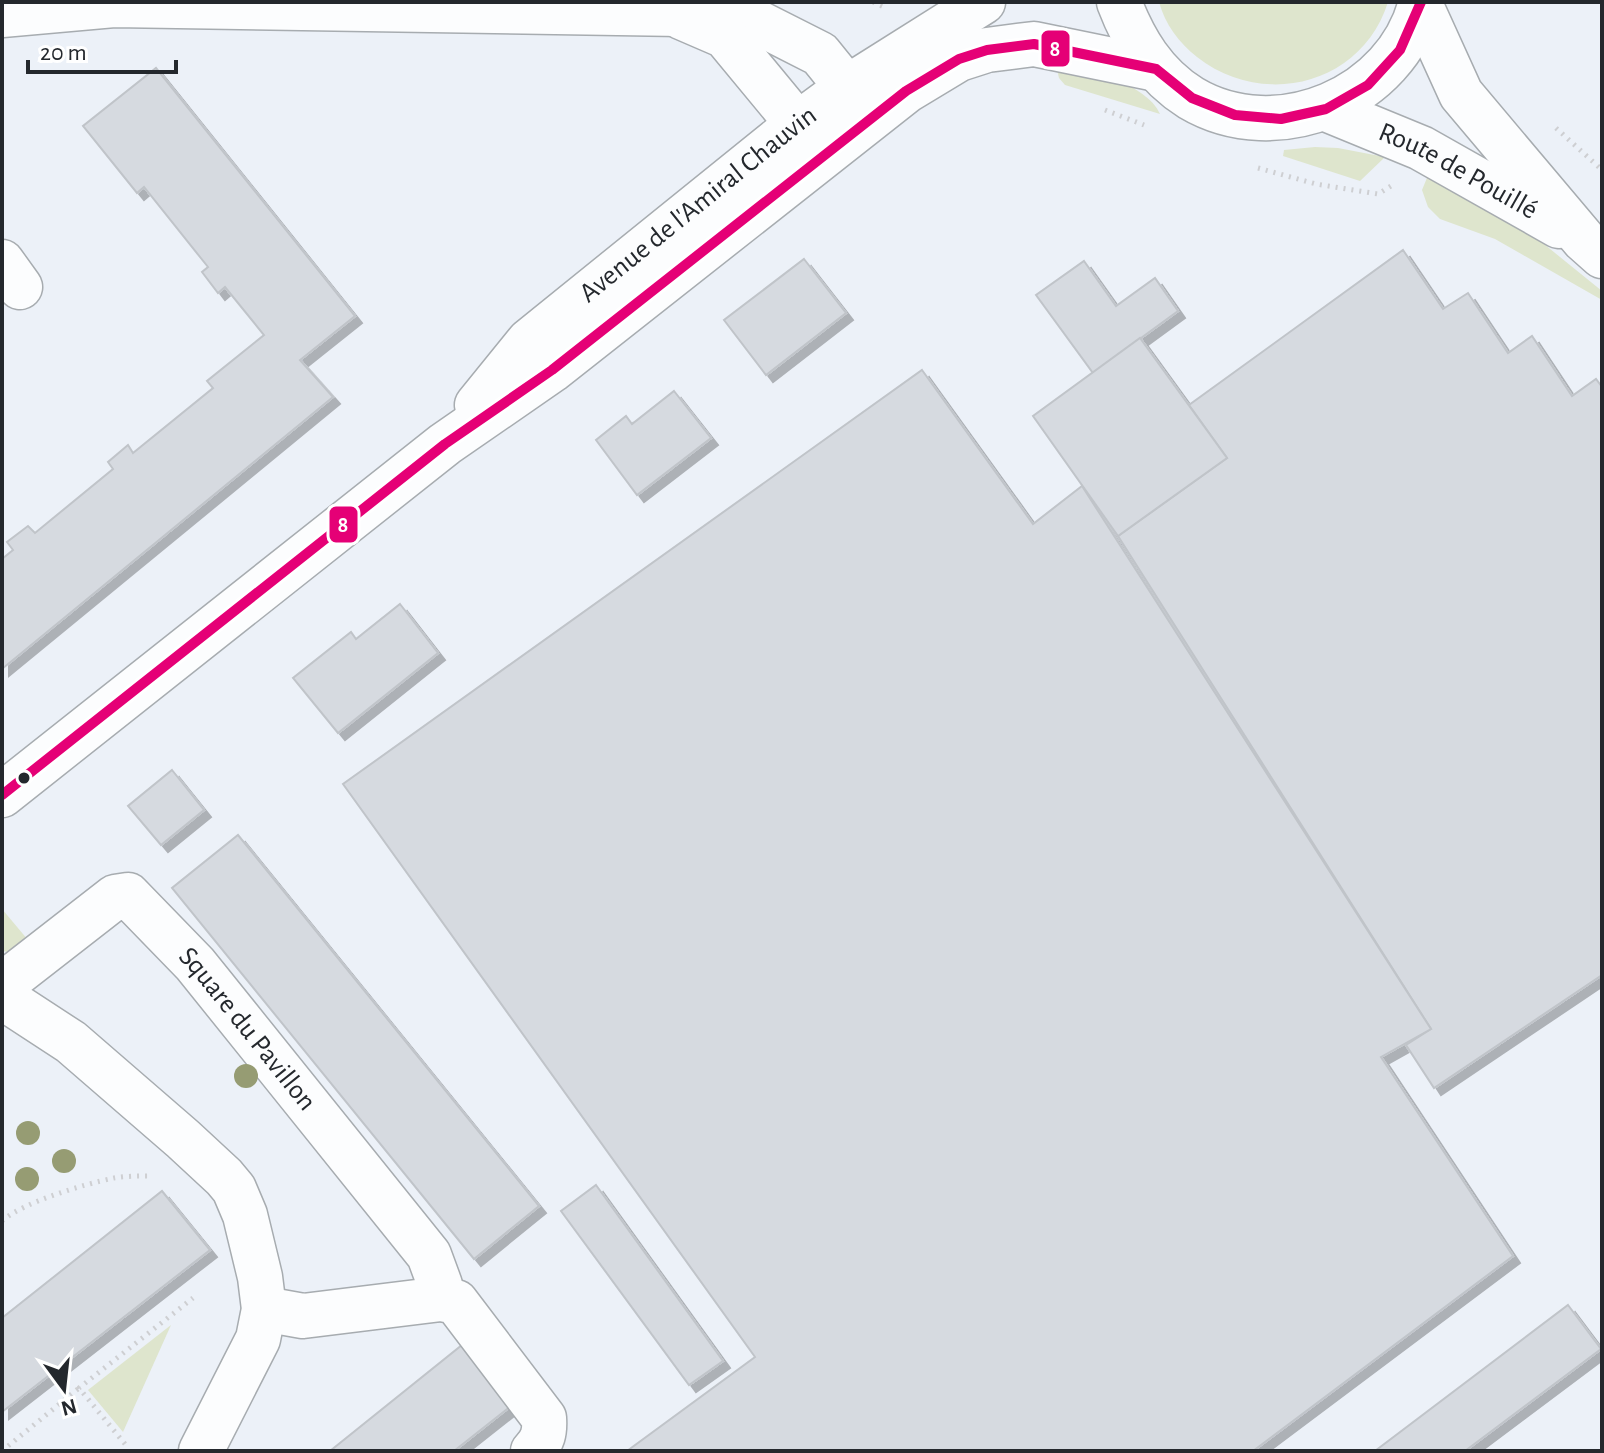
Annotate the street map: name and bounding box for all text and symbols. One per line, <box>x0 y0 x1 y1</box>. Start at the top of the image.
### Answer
scale bar <box>28 24 176 74</box>
line badge: 8 <box>1040 29 1071 68</box>
text: 8 <box>1050 38 1060 60</box>
text: 20 m <box>40 41 87 65</box>
street label: Avenue de l'Amiral Chauvin <box>574 101 822 308</box>
street label: Route de Pouillé <box>1374 118 1542 225</box>
line badge: 8 <box>328 505 359 544</box>
text: 8 <box>338 514 348 536</box>
unlabelled marker <box>16 770 32 786</box>
street label: Square du Pavillon <box>173 942 321 1116</box>
north arrow <box>24 1349 104 1429</box>
text: N <box>59 1395 79 1420</box>

